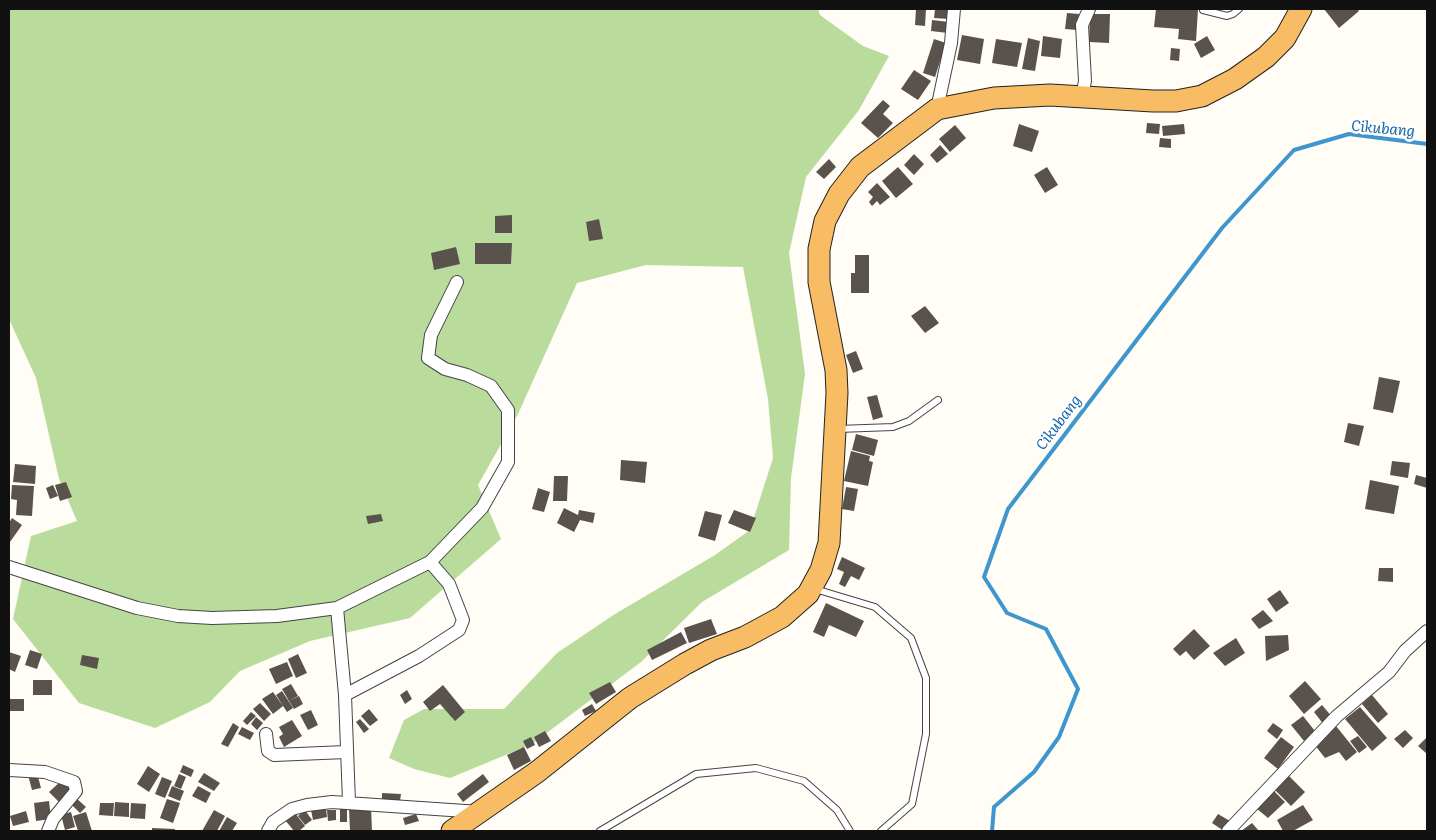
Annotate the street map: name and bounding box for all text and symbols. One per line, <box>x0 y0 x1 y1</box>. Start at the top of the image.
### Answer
water label: Cikubang <box>1350 117 1416 141</box>
water label: Cikubang <box>1033 392 1085 454</box>

